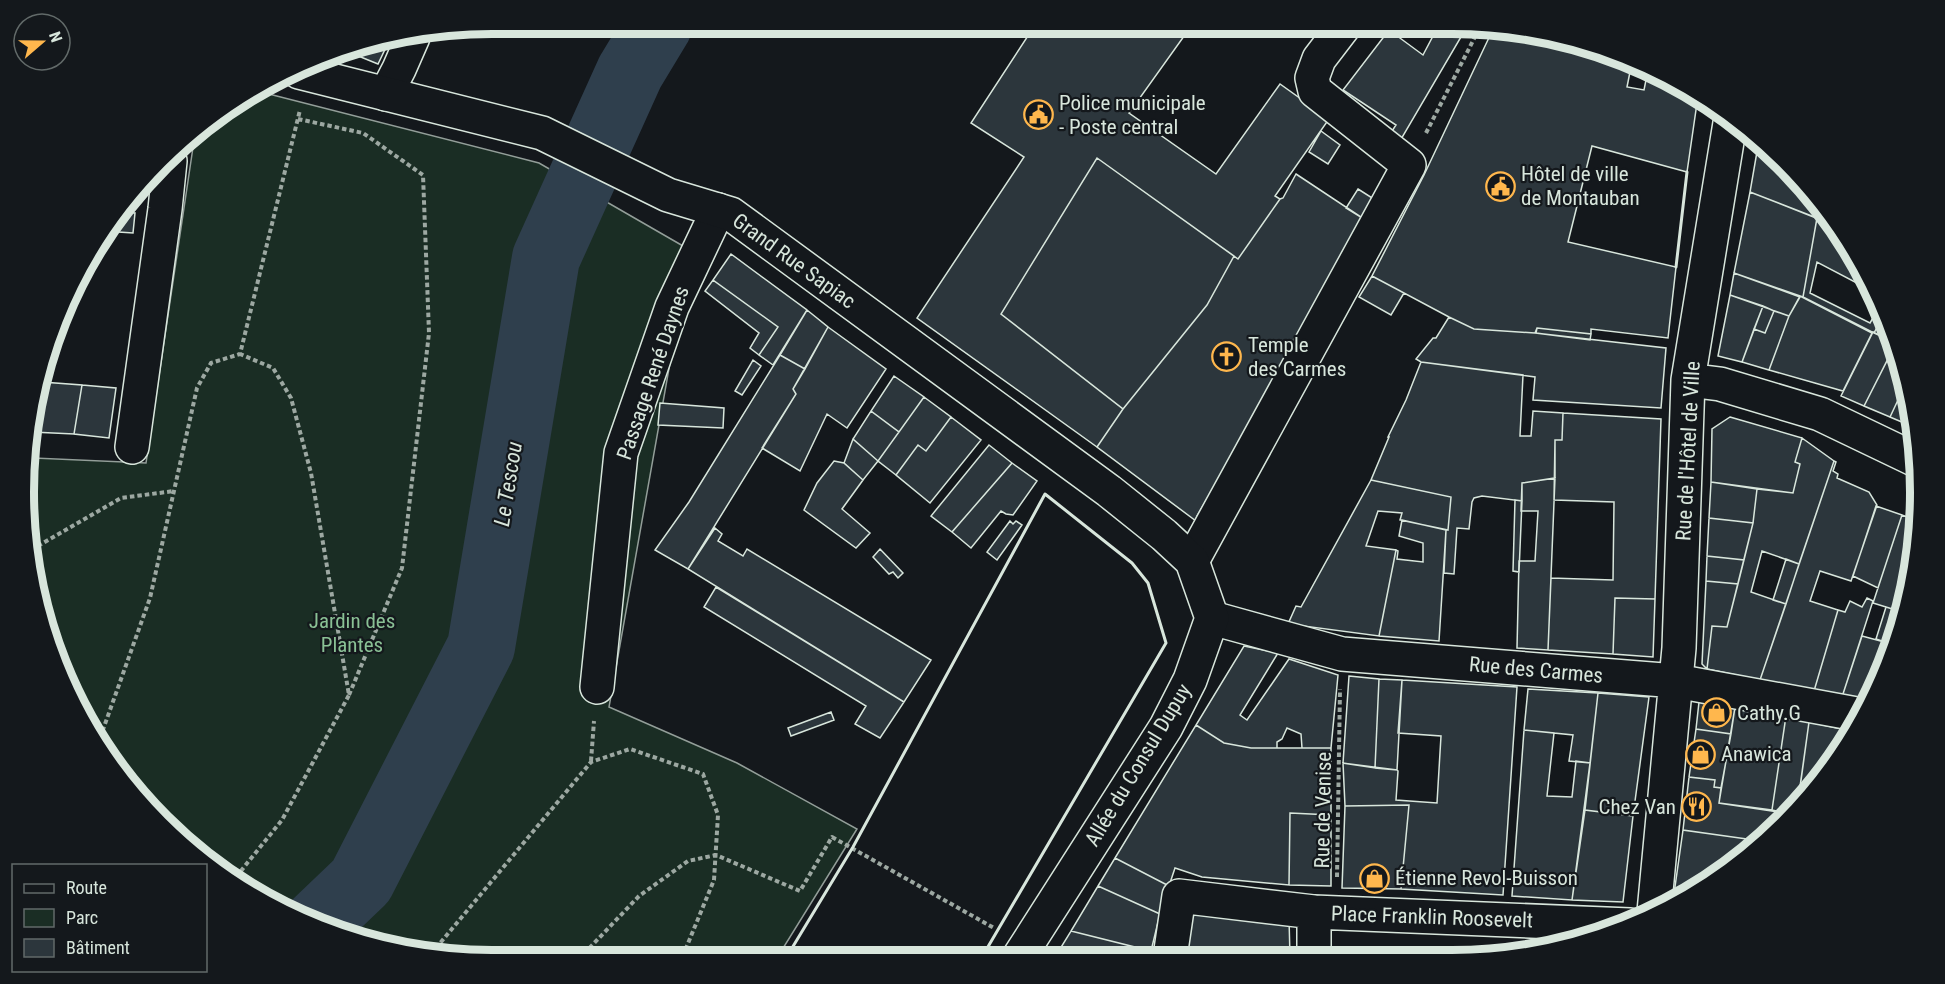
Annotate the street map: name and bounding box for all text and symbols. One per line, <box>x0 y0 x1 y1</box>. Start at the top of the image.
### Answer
north arrow <box>12 12 72 72</box>
text: N <box>45 29 66 45</box>
place label: Police municipale - Poste central <box>1059 91 1206 139</box>
public building icon: Police municipale - Poste central <box>1022 99 1054 131</box>
place label: Hôtel de ville de Montauban <box>1521 162 1640 210</box>
public building icon: Hôtel de ville de Montauban <box>1484 170 1516 202</box>
street label: Grand Rue Sapiac <box>728 208 860 314</box>
street label: Passage René Daynes <box>612 283 694 463</box>
place label: Temple des Carmes <box>1248 333 1346 381</box>
church icon: Temple des Carmes <box>1211 341 1243 373</box>
street label: Rue de l'Hôtel de Ville <box>1671 360 1705 541</box>
water label: Le Tescou <box>489 440 527 528</box>
park label: Jardin des Plantes <box>309 609 395 657</box>
street label: Rue des Carmes <box>1468 652 1604 688</box>
street label: Allée du Consul Dupuy <box>1080 679 1196 850</box>
shop icon: Cathy.G <box>1700 697 1732 729</box>
place label: Cathy.G <box>1737 701 1801 725</box>
shop icon: Anawica <box>1684 738 1716 770</box>
place label: Anawica <box>1721 742 1792 766</box>
street label: Rue de Venise <box>1310 751 1336 869</box>
restaurant icon: Chez Van <box>1681 791 1713 823</box>
place label: Chez Van <box>1599 795 1676 819</box>
shop icon: Étienne Revol-Buisson <box>1358 862 1390 894</box>
legend <box>12 864 207 972</box>
place label: Étienne Revol-Buisson <box>1395 866 1578 890</box>
text: Route <box>66 877 107 898</box>
street label: Place Franklin Roosevelt <box>1331 901 1533 933</box>
text: Parc <box>66 907 98 928</box>
text: Bâtiment <box>66 937 130 958</box>

